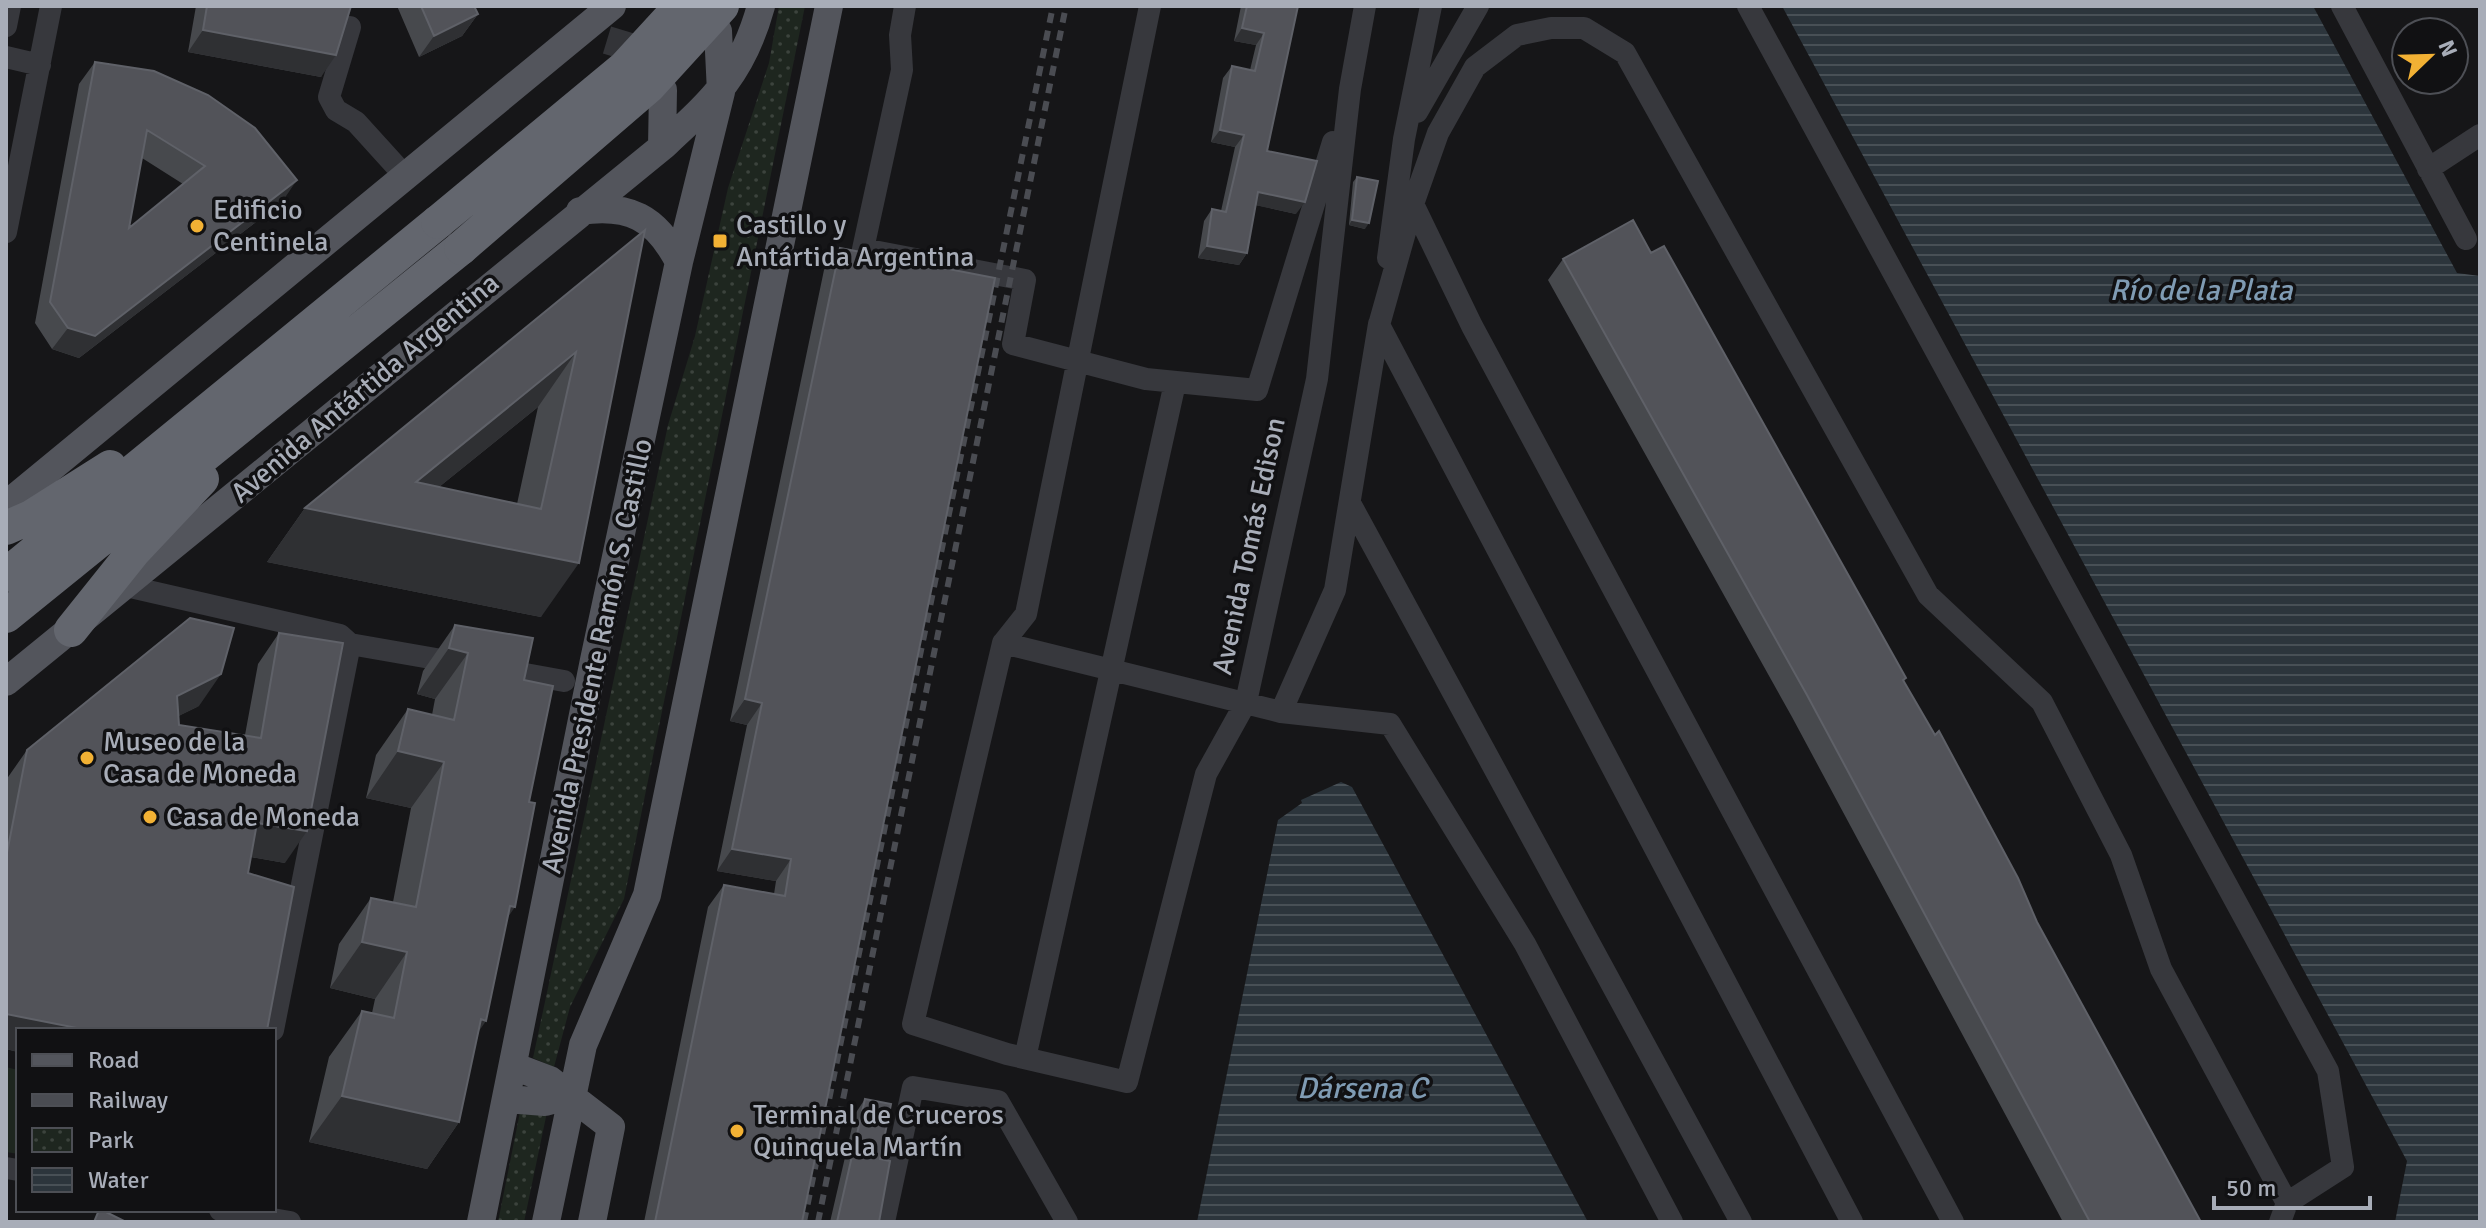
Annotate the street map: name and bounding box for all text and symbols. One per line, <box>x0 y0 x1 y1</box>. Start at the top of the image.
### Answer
north arrow <box>2390 16 2470 96</box>
text: N <box>2433 36 2463 61</box>
place label: Edificio Centinela <box>213 193 328 259</box>
place label: Castillo y Antártida Argentina <box>736 208 974 274</box>
marker: Edificio Centinela <box>188 217 206 235</box>
marker: Castillo y Antártida Argentina <box>711 232 729 250</box>
street label: Avenida Antártida Argentina <box>224 266 506 510</box>
water label: Río de la Plata <box>2109 272 2293 309</box>
street label: Avenida Tomás Edison <box>1205 414 1293 678</box>
street label: Avenida Presidente Ramón S. Castillo <box>534 436 660 876</box>
place label: Museo de la Casa de Moneda <box>103 725 297 791</box>
marker: Museo de la Casa de Moneda <box>78 749 96 767</box>
place label: Casa de Moneda <box>166 800 360 834</box>
marker: Casa de Moneda <box>141 808 159 826</box>
legend <box>16 1028 276 1212</box>
text: Road <box>88 1045 139 1075</box>
water label: Dársena C <box>1297 1070 1431 1107</box>
text: Railway <box>88 1085 168 1115</box>
place label: Terminal de Cruceros Quinquela Martín <box>753 1098 1004 1164</box>
marker: Terminal de Cruceros Quinquela Martín <box>728 1122 746 1140</box>
text: Park <box>88 1125 134 1155</box>
scale bar <box>2214 1160 2370 1210</box>
text: Water <box>88 1165 149 1195</box>
text: 50 m <box>2226 1173 2276 1203</box>

